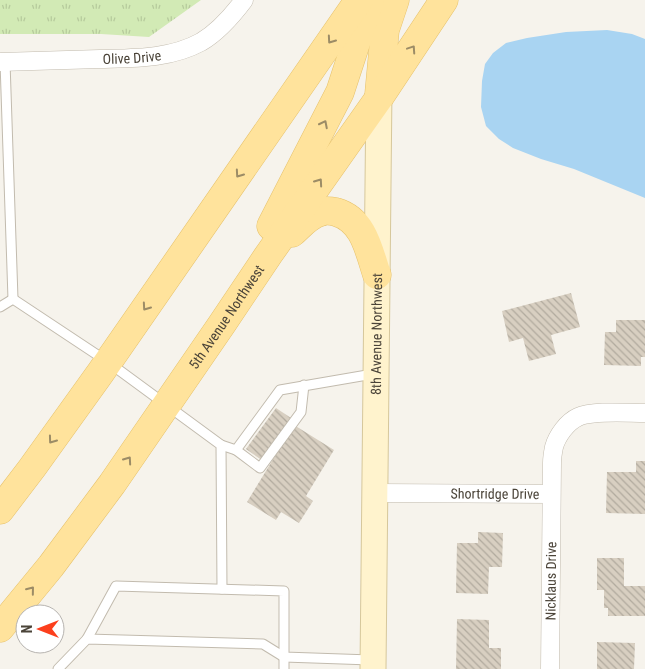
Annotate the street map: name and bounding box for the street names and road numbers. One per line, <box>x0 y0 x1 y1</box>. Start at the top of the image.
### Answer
street label: Olive Drive <box>102 47 163 67</box>
street label: 5th Avenue Northwest <box>186 262 267 372</box>
street label: 8th Avenue Northwest <box>368 273 385 395</box>
street label: Shortridge Drive <box>451 485 540 502</box>
street label: Nicklaus Drive <box>542 541 559 621</box>

